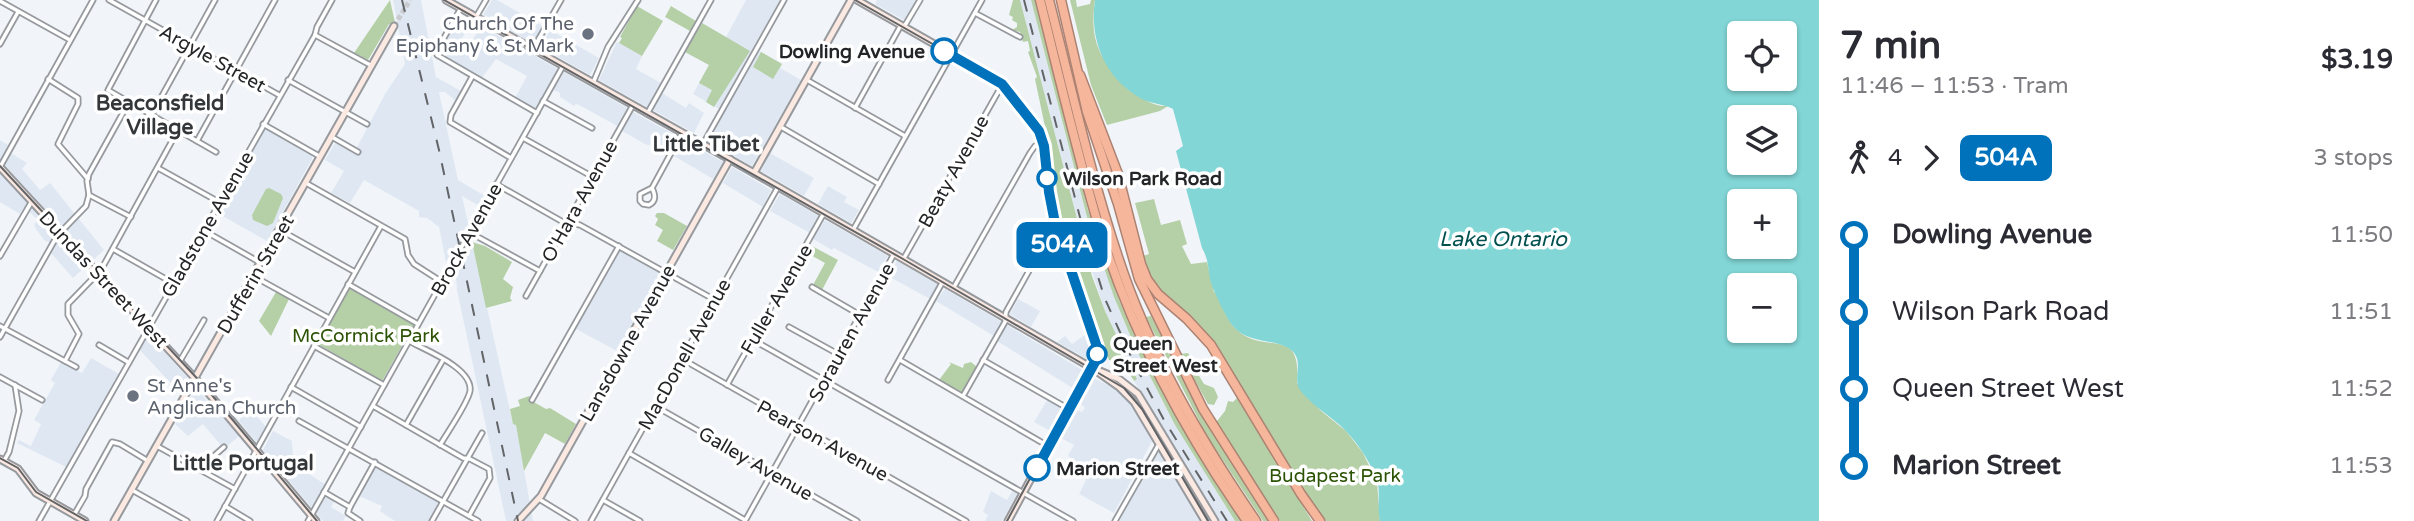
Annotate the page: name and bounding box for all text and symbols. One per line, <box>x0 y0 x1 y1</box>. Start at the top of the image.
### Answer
place label: Church Of The Epiphany & St Mark <box>396 13 574 57</box>
street label: Argyle Street <box>156 21 269 97</box>
map controls <box>1727 21 1797 343</box>
button: locate <box>1727 21 1797 91</box>
text: 7 min <box>1840 23 1941 69</box>
marker: Church Of The Epiphany & St Mark <box>580 26 596 42</box>
marker: Dowling Avenue <box>931 38 957 64</box>
place label: Dowling Avenue <box>779 41 925 64</box>
text: $3.19 <box>2321 44 2393 75</box>
text: 11:46 – 11:53 · Tram <box>1840 72 2069 100</box>
district label: Beaconsfield Village <box>96 91 224 140</box>
button: layers <box>1727 105 1797 175</box>
street label: Beaty Avenue <box>914 112 994 231</box>
district label: Little Tibet <box>653 132 759 157</box>
street label: O'Hara Avenue <box>537 137 622 266</box>
icon: walk <box>1840 139 1878 177</box>
icon: forward <box>1912 139 1950 177</box>
text: 504A <box>1974 143 2038 172</box>
text: 4 <box>1888 144 1902 172</box>
text: 3 stops <box>2313 144 2393 172</box>
street label: Gladstone Avenue <box>157 148 259 301</box>
marker: Wilson Park Road <box>1037 168 1057 188</box>
place label: Wilson Park Road <box>1063 168 1222 190</box>
street label: Brock Avenue <box>427 179 507 299</box>
button: + <box>1727 189 1797 259</box>
street label: Dundas Street West <box>34 207 172 353</box>
street label: Dufferin Street <box>213 211 299 338</box>
text: Dowling Avenue <box>1892 219 2092 250</box>
text: 11:50 <box>2329 221 2393 249</box>
line badge: 504A <box>1013 222 1111 268</box>
water label: Lake Ontario <box>1439 227 1568 252</box>
text: 504A <box>1030 230 1094 259</box>
street label: Fuller Avenue <box>737 241 817 358</box>
street label: Sorauren Avenue <box>805 259 899 406</box>
street label: Lansdowne Avenue <box>576 261 680 426</box>
button: − <box>1727 273 1797 343</box>
street label: MacDonell Avenue <box>634 275 736 434</box>
text: Wilson Park Road <box>1892 296 2110 327</box>
text: 11:51 <box>2329 298 2393 326</box>
park label: McCormick Park <box>292 325 440 347</box>
place label: Queen Street West <box>1113 333 1218 377</box>
marker: Queen Street West <box>1087 344 1107 364</box>
text: Queen Street West <box>1892 373 2124 404</box>
place label: St Anne's Anglican Church <box>147 375 296 419</box>
text: 11:52 <box>2329 375 2393 403</box>
marker: St Anne's Anglican Church <box>125 388 141 404</box>
street label: Pearson Avenue <box>753 396 892 486</box>
street label: Galley Avenue <box>694 422 817 505</box>
text: Marion Street <box>1892 450 2061 481</box>
district label: Little Portugal <box>172 451 314 476</box>
text: 11:53 <box>2329 452 2393 480</box>
marker: Marion Street <box>1024 455 1050 481</box>
place label: Marion Street <box>1056 458 1180 480</box>
park label: Budapest Park <box>1269 465 1401 487</box>

